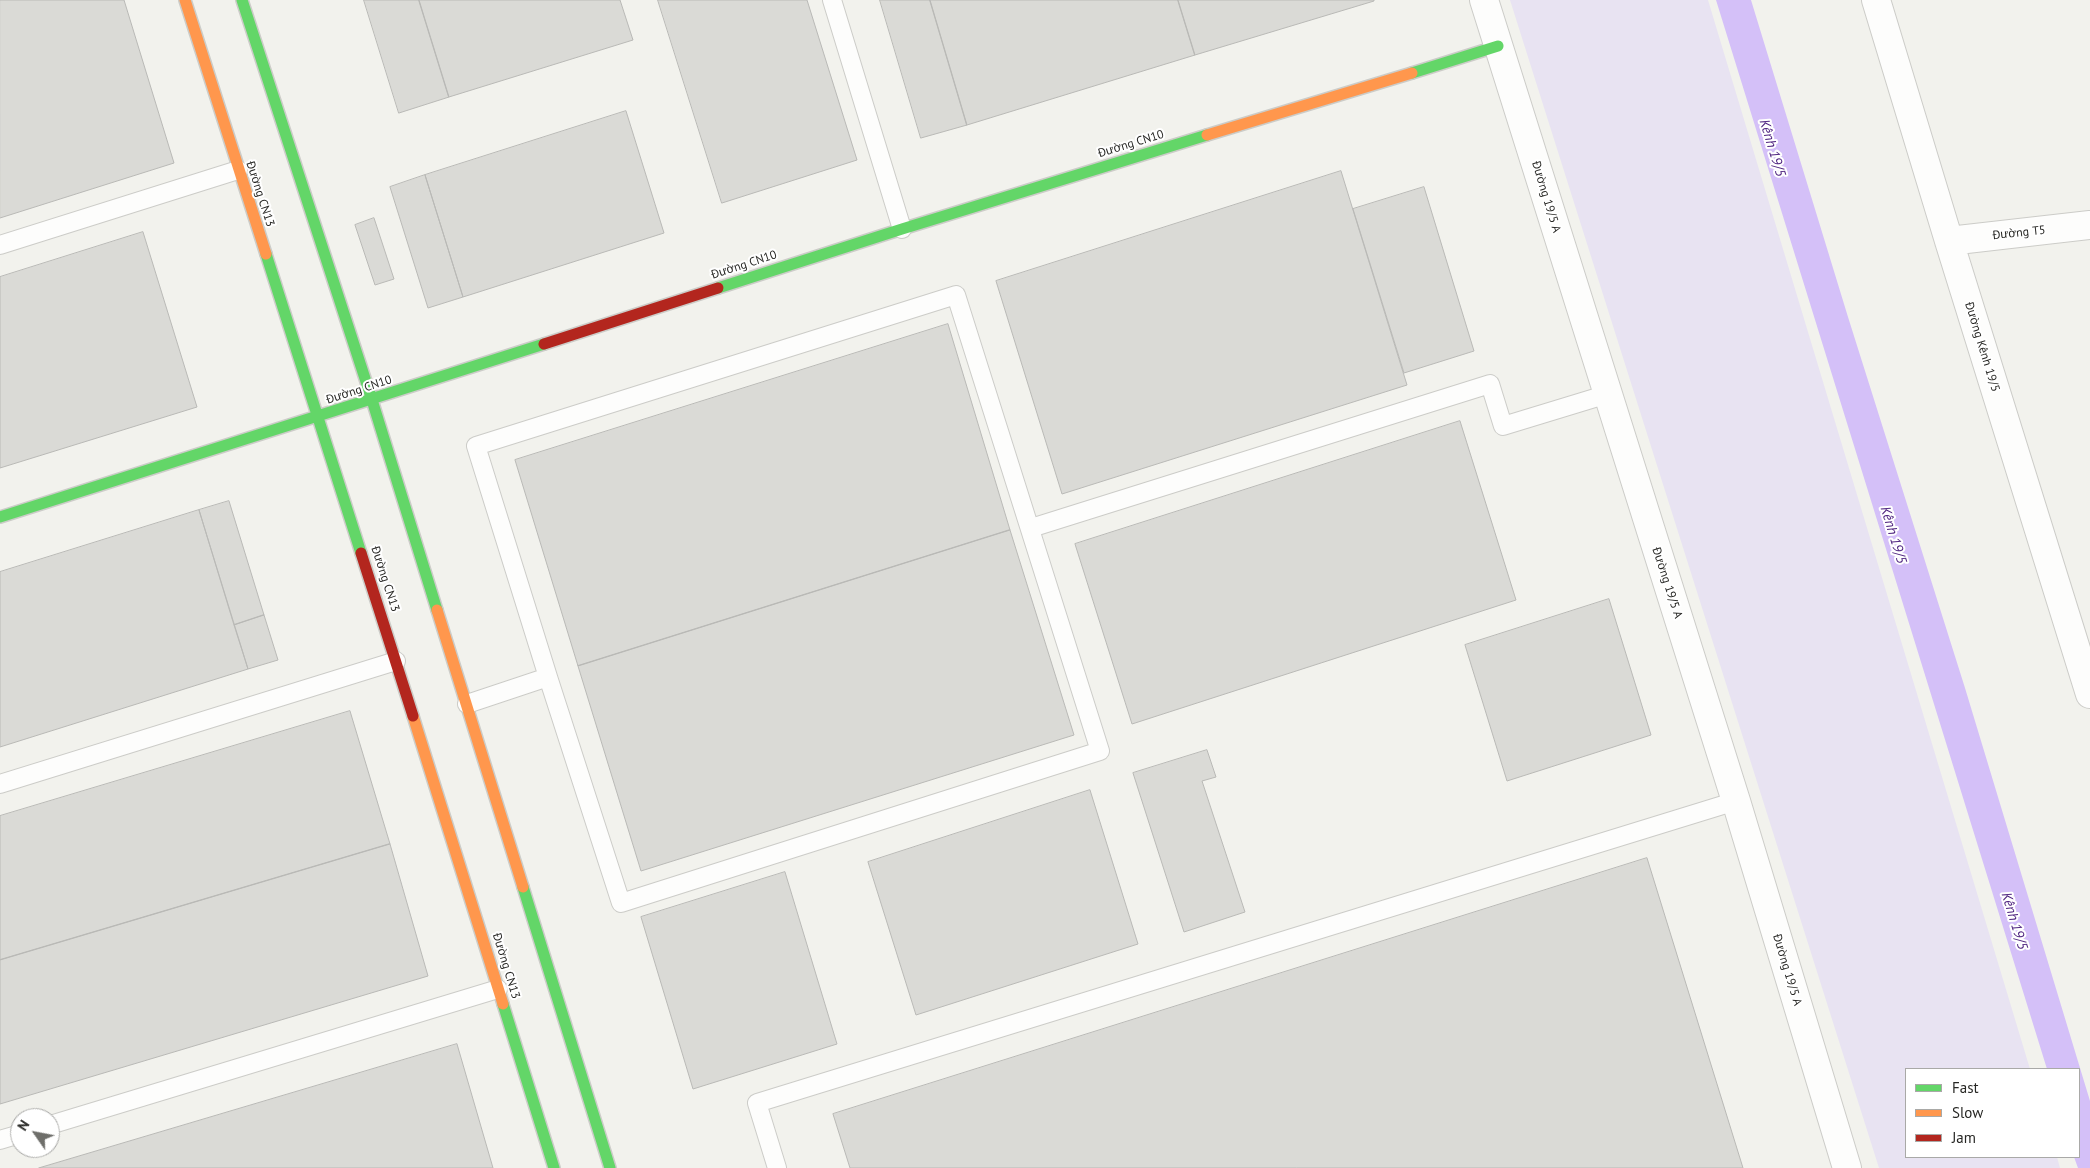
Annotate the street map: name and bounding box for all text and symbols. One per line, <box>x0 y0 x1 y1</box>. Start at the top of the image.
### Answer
water label: Kênh 19/5 <box>1755 117 1789 179</box>
street label: Đường CN10 <box>1096 127 1166 161</box>
street label: Đường CN13 <box>243 159 277 229</box>
street label: Đường 19/5 A <box>1528 159 1564 235</box>
street label: Đường T5 <box>1992 223 2046 243</box>
street label: Đường CN10 <box>709 248 779 282</box>
street label: Đường Kênh 19/5 <box>1962 300 2002 394</box>
street label: Đường CN10 <box>324 373 394 407</box>
water label: Kênh 19/5 <box>1876 504 1910 566</box>
street label: Đường CN13 <box>368 544 402 614</box>
street label: Đường 19/5 A <box>1649 546 1685 620</box>
water label: Kênh 19/5 <box>1997 890 2031 952</box>
street label: Đường CN13 <box>489 931 523 1001</box>
street label: Đường 19/5 A <box>1769 932 1805 1008</box>
legend <box>1905 1068 2080 1158</box>
text: Fast <box>1952 1078 1979 1097</box>
text: Slow <box>1952 1103 1983 1122</box>
north arrow <box>10 1108 60 1158</box>
text: N <box>13 1117 33 1134</box>
text: Jam <box>1952 1128 1976 1147</box>

